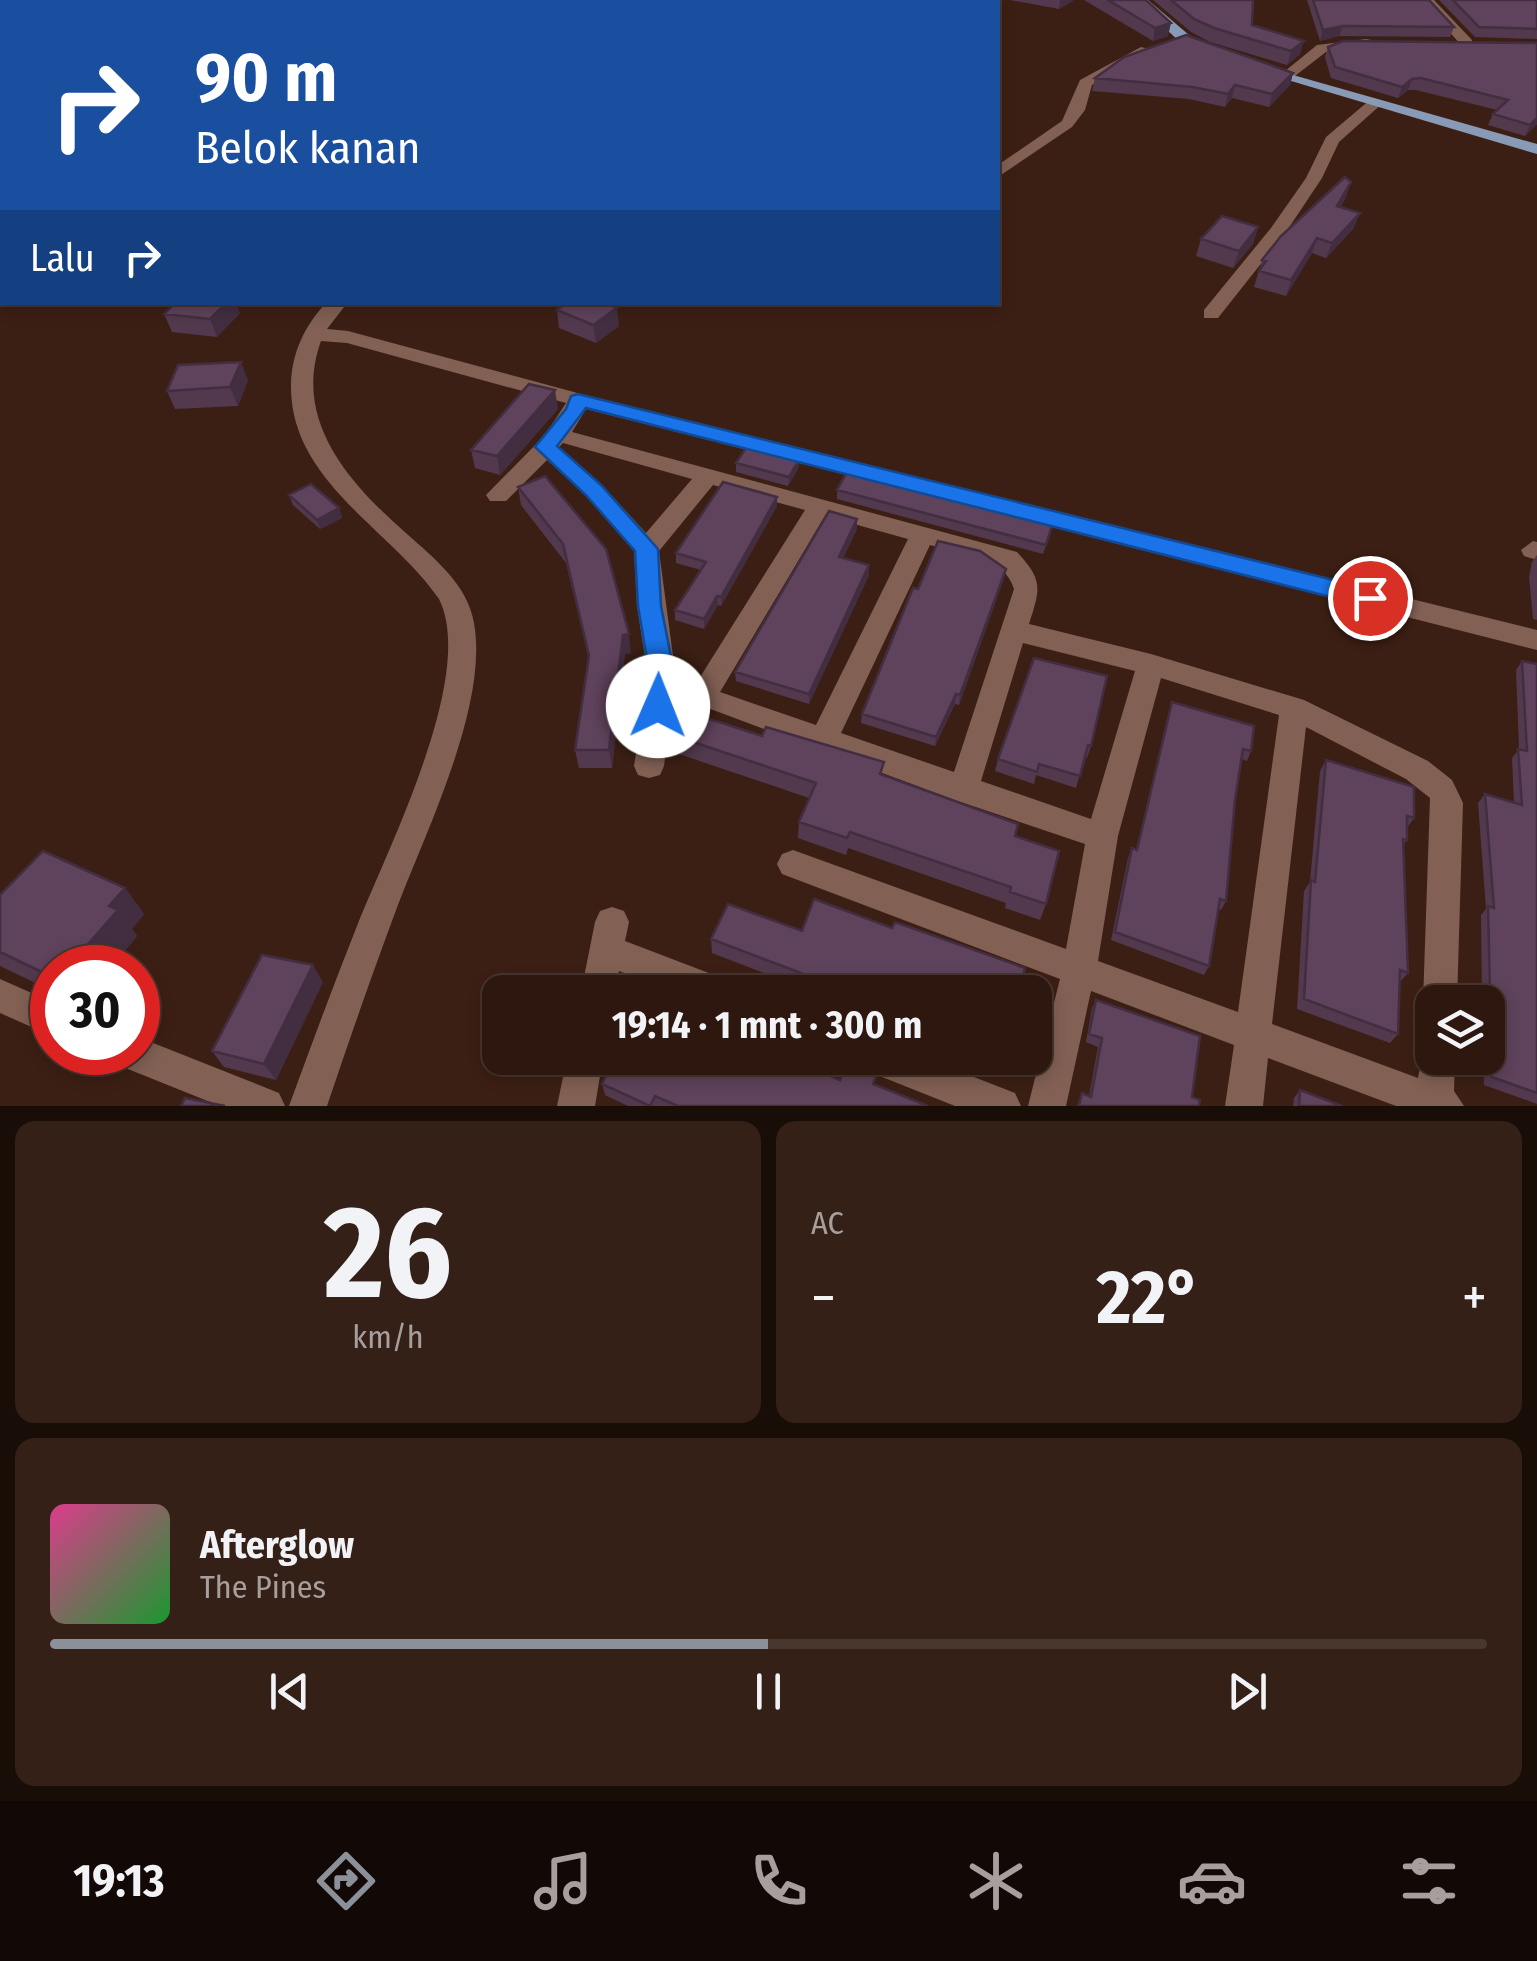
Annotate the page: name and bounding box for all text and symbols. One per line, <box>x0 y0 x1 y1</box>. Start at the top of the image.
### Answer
text: 90 m <box>195 36 337 120</box>
icon: right <box>30 40 160 170</box>
text: Belok kanan <box>195 121 421 175</box>
icon: right <box>115 230 170 285</box>
text: Lalu <box>30 235 95 281</box>
pin <box>1328 556 1413 641</box>
icon: arrive <box>1343 571 1398 626</box>
position arrow <box>606 654 710 758</box>
speed limit sign: 30 <box>30 945 160 1075</box>
map controls <box>1415 985 1505 1075</box>
button: layers <box>1415 985 1505 1075</box>
text: 19:14 · 1 mnt · 300 m <box>612 1002 922 1048</box>
text: 26 <box>324 1175 452 1331</box>
text: AC <box>811 1204 844 1242</box>
text: 22° <box>1097 1253 1201 1343</box>
text: − <box>811 1265 836 1331</box>
text: + <box>1462 1265 1487 1331</box>
text: km/h <box>352 1318 424 1356</box>
text: Afterglow <box>200 1522 354 1568</box>
text: The Pines <box>200 1568 326 1606</box>
icon: previous <box>262 1664 317 1719</box>
icon: pause <box>741 1664 796 1719</box>
icon: next <box>1220 1664 1275 1719</box>
icon: directions <box>311 1846 381 1916</box>
icon: music <box>528 1846 598 1916</box>
icon: phone <box>744 1846 814 1916</box>
icon: climate <box>961 1846 1031 1916</box>
icon: car <box>1177 1846 1247 1916</box>
icon: filters <box>1394 1846 1464 1916</box>
text: 19:13 <box>73 1854 165 1908</box>

